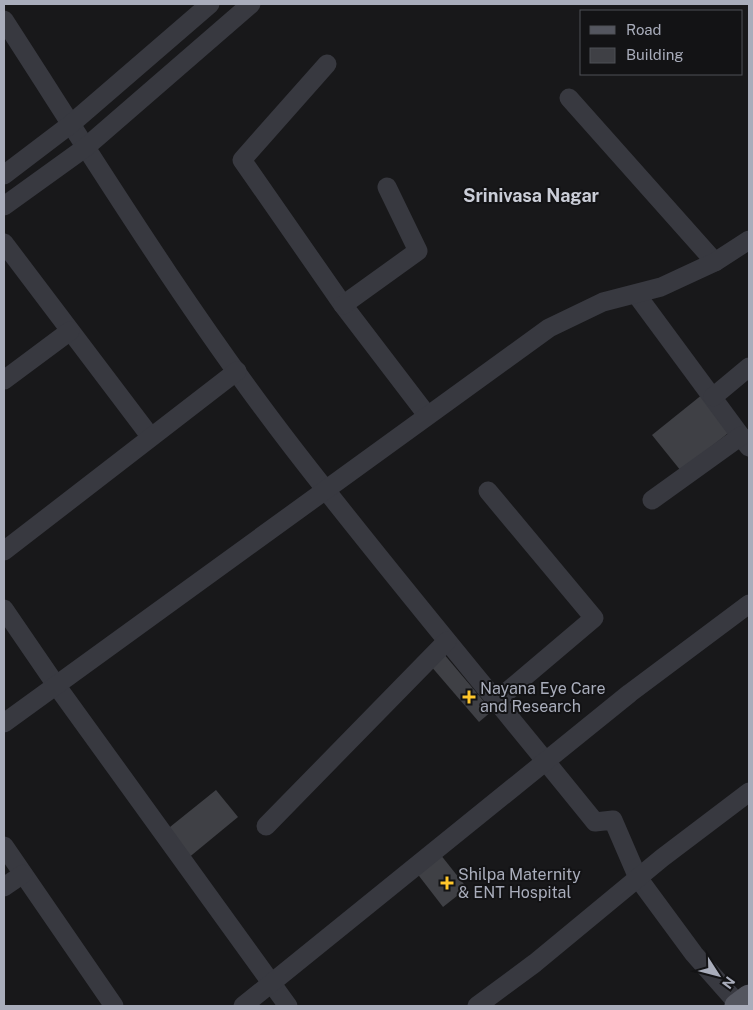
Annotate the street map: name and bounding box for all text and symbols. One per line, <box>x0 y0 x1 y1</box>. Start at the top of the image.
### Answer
legend <box>580 10 743 75</box>
text: Road <box>626 21 662 38</box>
text: Building <box>626 46 684 63</box>
district label: Srinivasa Nagar <box>463 185 600 206</box>
place label: Nayana Eye Care and Research <box>480 679 606 716</box>
marker: Nayana Eye Care and Research <box>462 690 476 704</box>
place label: Shilpa Maternity & ENT Hospital <box>458 865 581 902</box>
marker: Shilpa Maternity & ENT Hospital <box>440 876 454 890</box>
north arrow <box>693 950 743 1000</box>
text: N <box>719 974 738 992</box>

